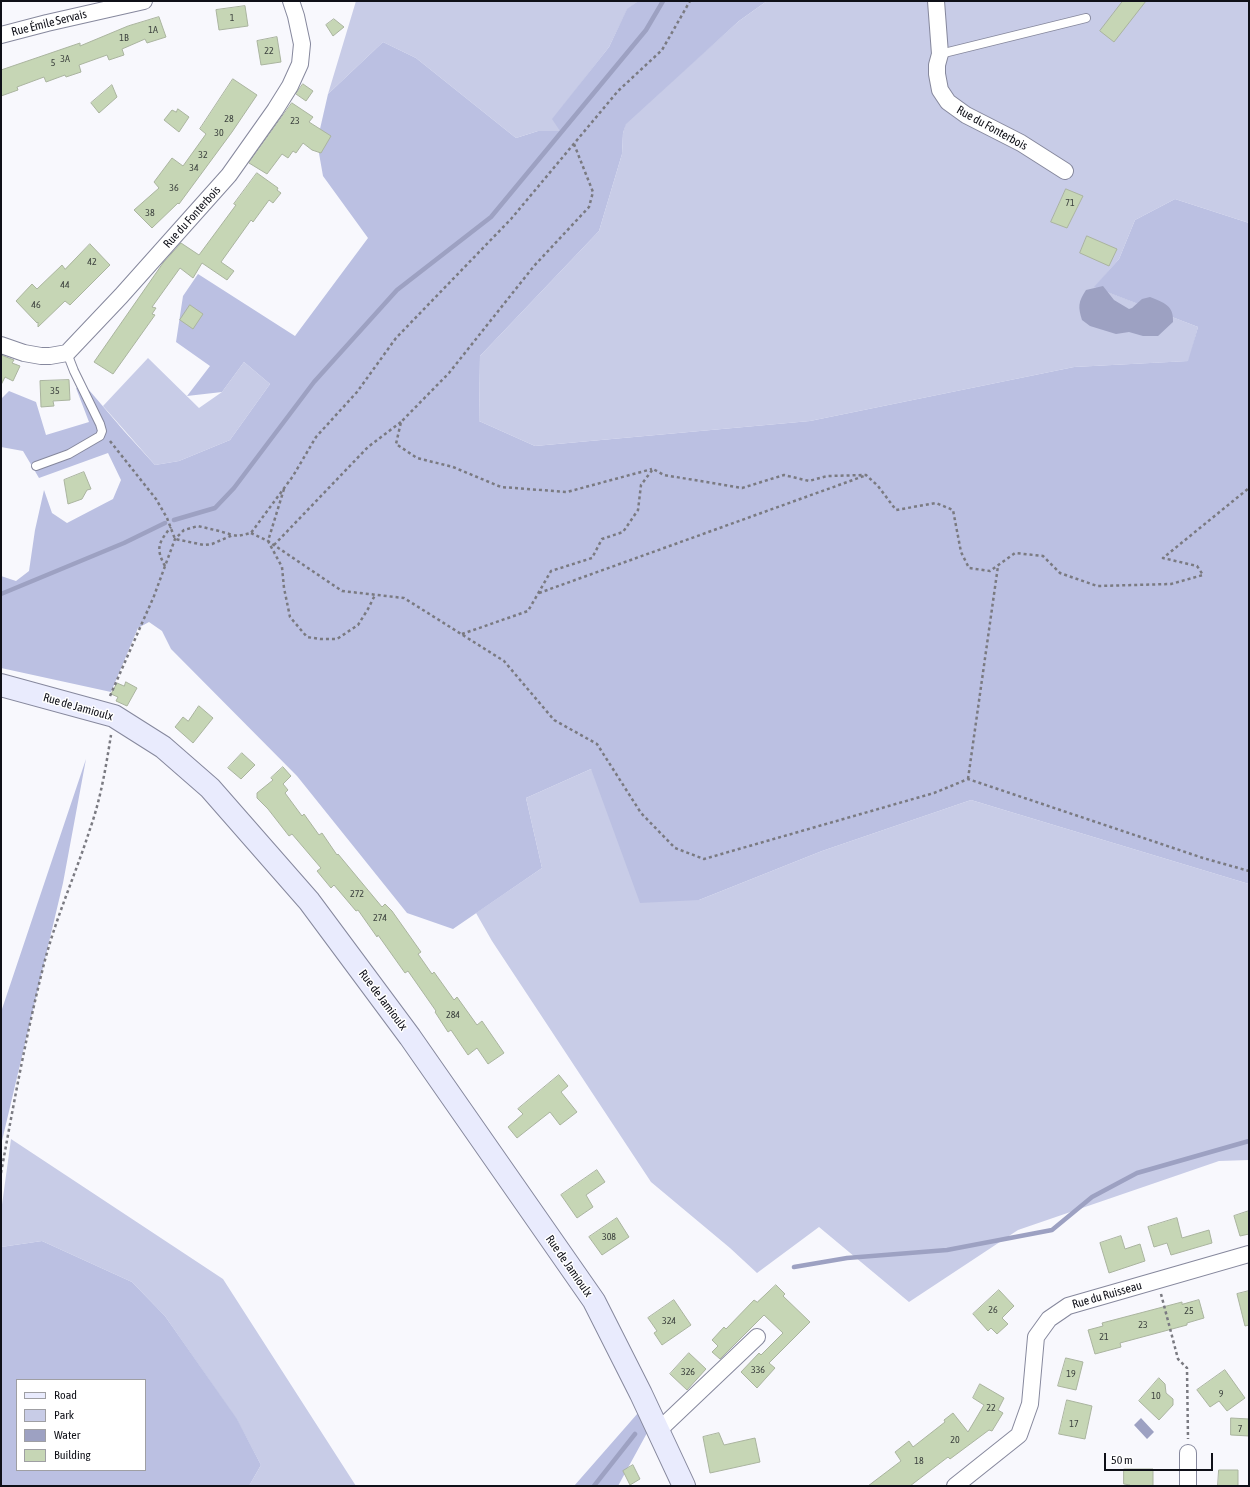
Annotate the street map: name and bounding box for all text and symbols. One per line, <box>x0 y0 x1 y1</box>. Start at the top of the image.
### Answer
street label: Rue Émile Servais <box>10 7 88 39</box>
house number: 1 <box>230 12 234 24</box>
house number: 1A <box>148 24 158 36</box>
house number: 1B <box>119 32 129 44</box>
house number: 22 <box>264 45 274 57</box>
house number: 3A <box>60 53 70 65</box>
house number: 5 <box>51 57 55 69</box>
street label: Rue du Fonterbois <box>954 103 1030 153</box>
house number: 28 <box>224 113 234 125</box>
house number: 23 <box>290 115 300 127</box>
house number: 30 <box>214 127 224 139</box>
house number: 32 <box>198 149 208 161</box>
house number: 34 <box>189 162 199 174</box>
house number: 36 <box>169 182 179 194</box>
street label: Rue du Fonterbois <box>160 183 224 251</box>
house number: 71 <box>1065 197 1075 209</box>
house number: 38 <box>145 207 155 219</box>
house number: 42 <box>87 256 97 268</box>
house number: 44 <box>60 279 70 291</box>
house number: 46 <box>31 299 41 311</box>
house number: 35 <box>50 385 60 397</box>
street label: Rue de Jamioulx <box>41 690 115 724</box>
house number: 272 <box>350 888 364 900</box>
house number: 274 <box>373 912 387 924</box>
street label: Rue de Jamioulx <box>356 967 410 1033</box>
house number: 284 <box>446 1009 460 1021</box>
house number: 308 <box>602 1231 616 1243</box>
street label: Rue de Jamioulx <box>542 1232 596 1300</box>
street label: Rue du Ruisseau <box>1070 1278 1144 1312</box>
house number: 26 <box>988 1304 998 1316</box>
house number: 25 <box>1184 1305 1194 1317</box>
house number: 324 <box>662 1315 676 1327</box>
house number: 23 <box>1138 1319 1148 1331</box>
house number: 21 <box>1099 1331 1109 1343</box>
house number: 336 <box>751 1364 765 1376</box>
house number: 326 <box>681 1366 695 1378</box>
house number: 19 <box>1066 1368 1076 1380</box>
legend <box>16 1379 146 1471</box>
text: Road <box>54 1388 77 1402</box>
house number: 9 <box>1219 1388 1223 1400</box>
house number: 10 <box>1151 1390 1161 1402</box>
house number: 22 <box>986 1402 996 1414</box>
text: Park <box>54 1408 74 1422</box>
house number: 17 <box>1069 1418 1079 1430</box>
house number: 7 <box>1238 1423 1242 1435</box>
text: Water <box>54 1428 80 1442</box>
house number: 20 <box>950 1434 960 1446</box>
scale bar <box>1106 1445 1215 1471</box>
text: Building <box>54 1448 91 1462</box>
text: 50 m <box>1111 1453 1133 1467</box>
house number: 18 <box>914 1455 924 1467</box>

